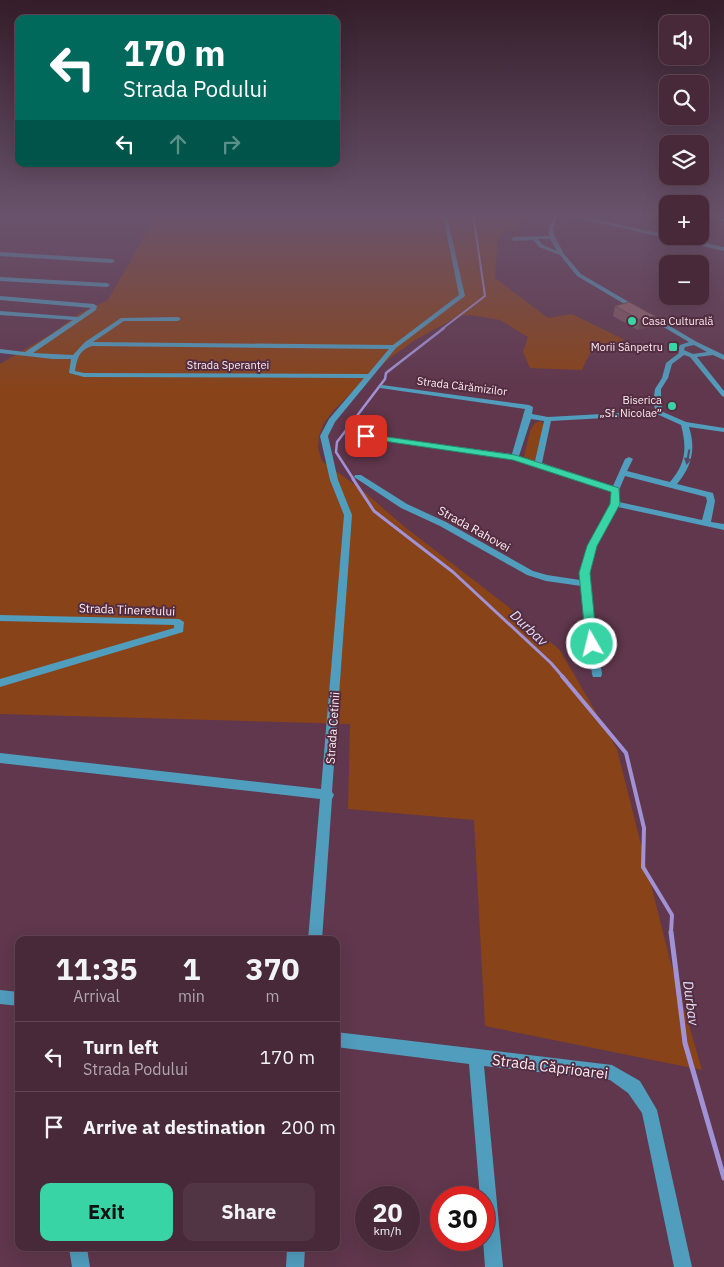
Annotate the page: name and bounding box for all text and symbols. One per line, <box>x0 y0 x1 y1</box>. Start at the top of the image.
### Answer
map controls <box>659 15 709 305</box>
button: sound <box>659 15 709 65</box>
text: 170 m <box>123 30 226 76</box>
icon: left <box>40 35 105 100</box>
text: Strada Podului <box>123 74 267 103</box>
button: search <box>659 75 709 125</box>
icon: left <box>111 130 139 158</box>
icon: ahead <box>164 130 192 158</box>
icon: right <box>217 130 245 158</box>
button: layers <box>659 135 709 185</box>
button: + <box>659 195 709 245</box>
button: − <box>659 255 709 305</box>
place label: Casa Culturală <box>642 314 714 328</box>
marker: Casa Culturală <box>626 315 638 327</box>
place label: Morii Sânpetru <box>591 340 663 354</box>
marker: Morii Sânpetru <box>667 341 679 353</box>
street label: Strada Speranței <box>187 358 269 372</box>
street label: Strada Cărămizilor <box>416 374 508 398</box>
place label: Biserica „Sf. Nicolae” <box>600 393 662 420</box>
marker: Biserica „Sf. Nicolae” <box>666 400 678 412</box>
pin <box>345 415 387 457</box>
icon: arrive <box>352 422 380 450</box>
one-way arrow <box>683 449 691 465</box>
street label: Strada Rahovei <box>435 502 513 555</box>
street label: Strada Tineretului <box>79 600 175 619</box>
water label: Durbav <box>506 606 552 651</box>
position arrow <box>565 617 617 669</box>
street label: Strada Cetinii <box>323 691 343 765</box>
text: 11:35 <box>56 949 137 988</box>
text: 1 <box>182 949 200 988</box>
text: 370 <box>245 949 299 988</box>
water label: Durbav <box>679 980 703 1028</box>
text: Arrival <box>73 986 120 1006</box>
text: min <box>178 986 205 1006</box>
text: m <box>265 986 279 1006</box>
text: Turn left <box>83 1035 159 1059</box>
icon: left <box>40 1043 68 1071</box>
text: 170 m <box>260 1045 315 1069</box>
street label: Strada Căprioarei <box>491 1050 609 1083</box>
text: Strada Podului <box>83 1059 188 1079</box>
icon: arrive <box>40 1113 68 1141</box>
text: Arrive at destination <box>83 1115 266 1139</box>
text: 200 m <box>281 1115 336 1139</box>
button: Exit <box>40 1183 173 1241</box>
button: Share <box>183 1183 315 1241</box>
speed limit sign: 30 <box>430 1186 495 1251</box>
text: 20 <box>372 1196 403 1229</box>
text: km/h <box>373 1223 402 1238</box>

